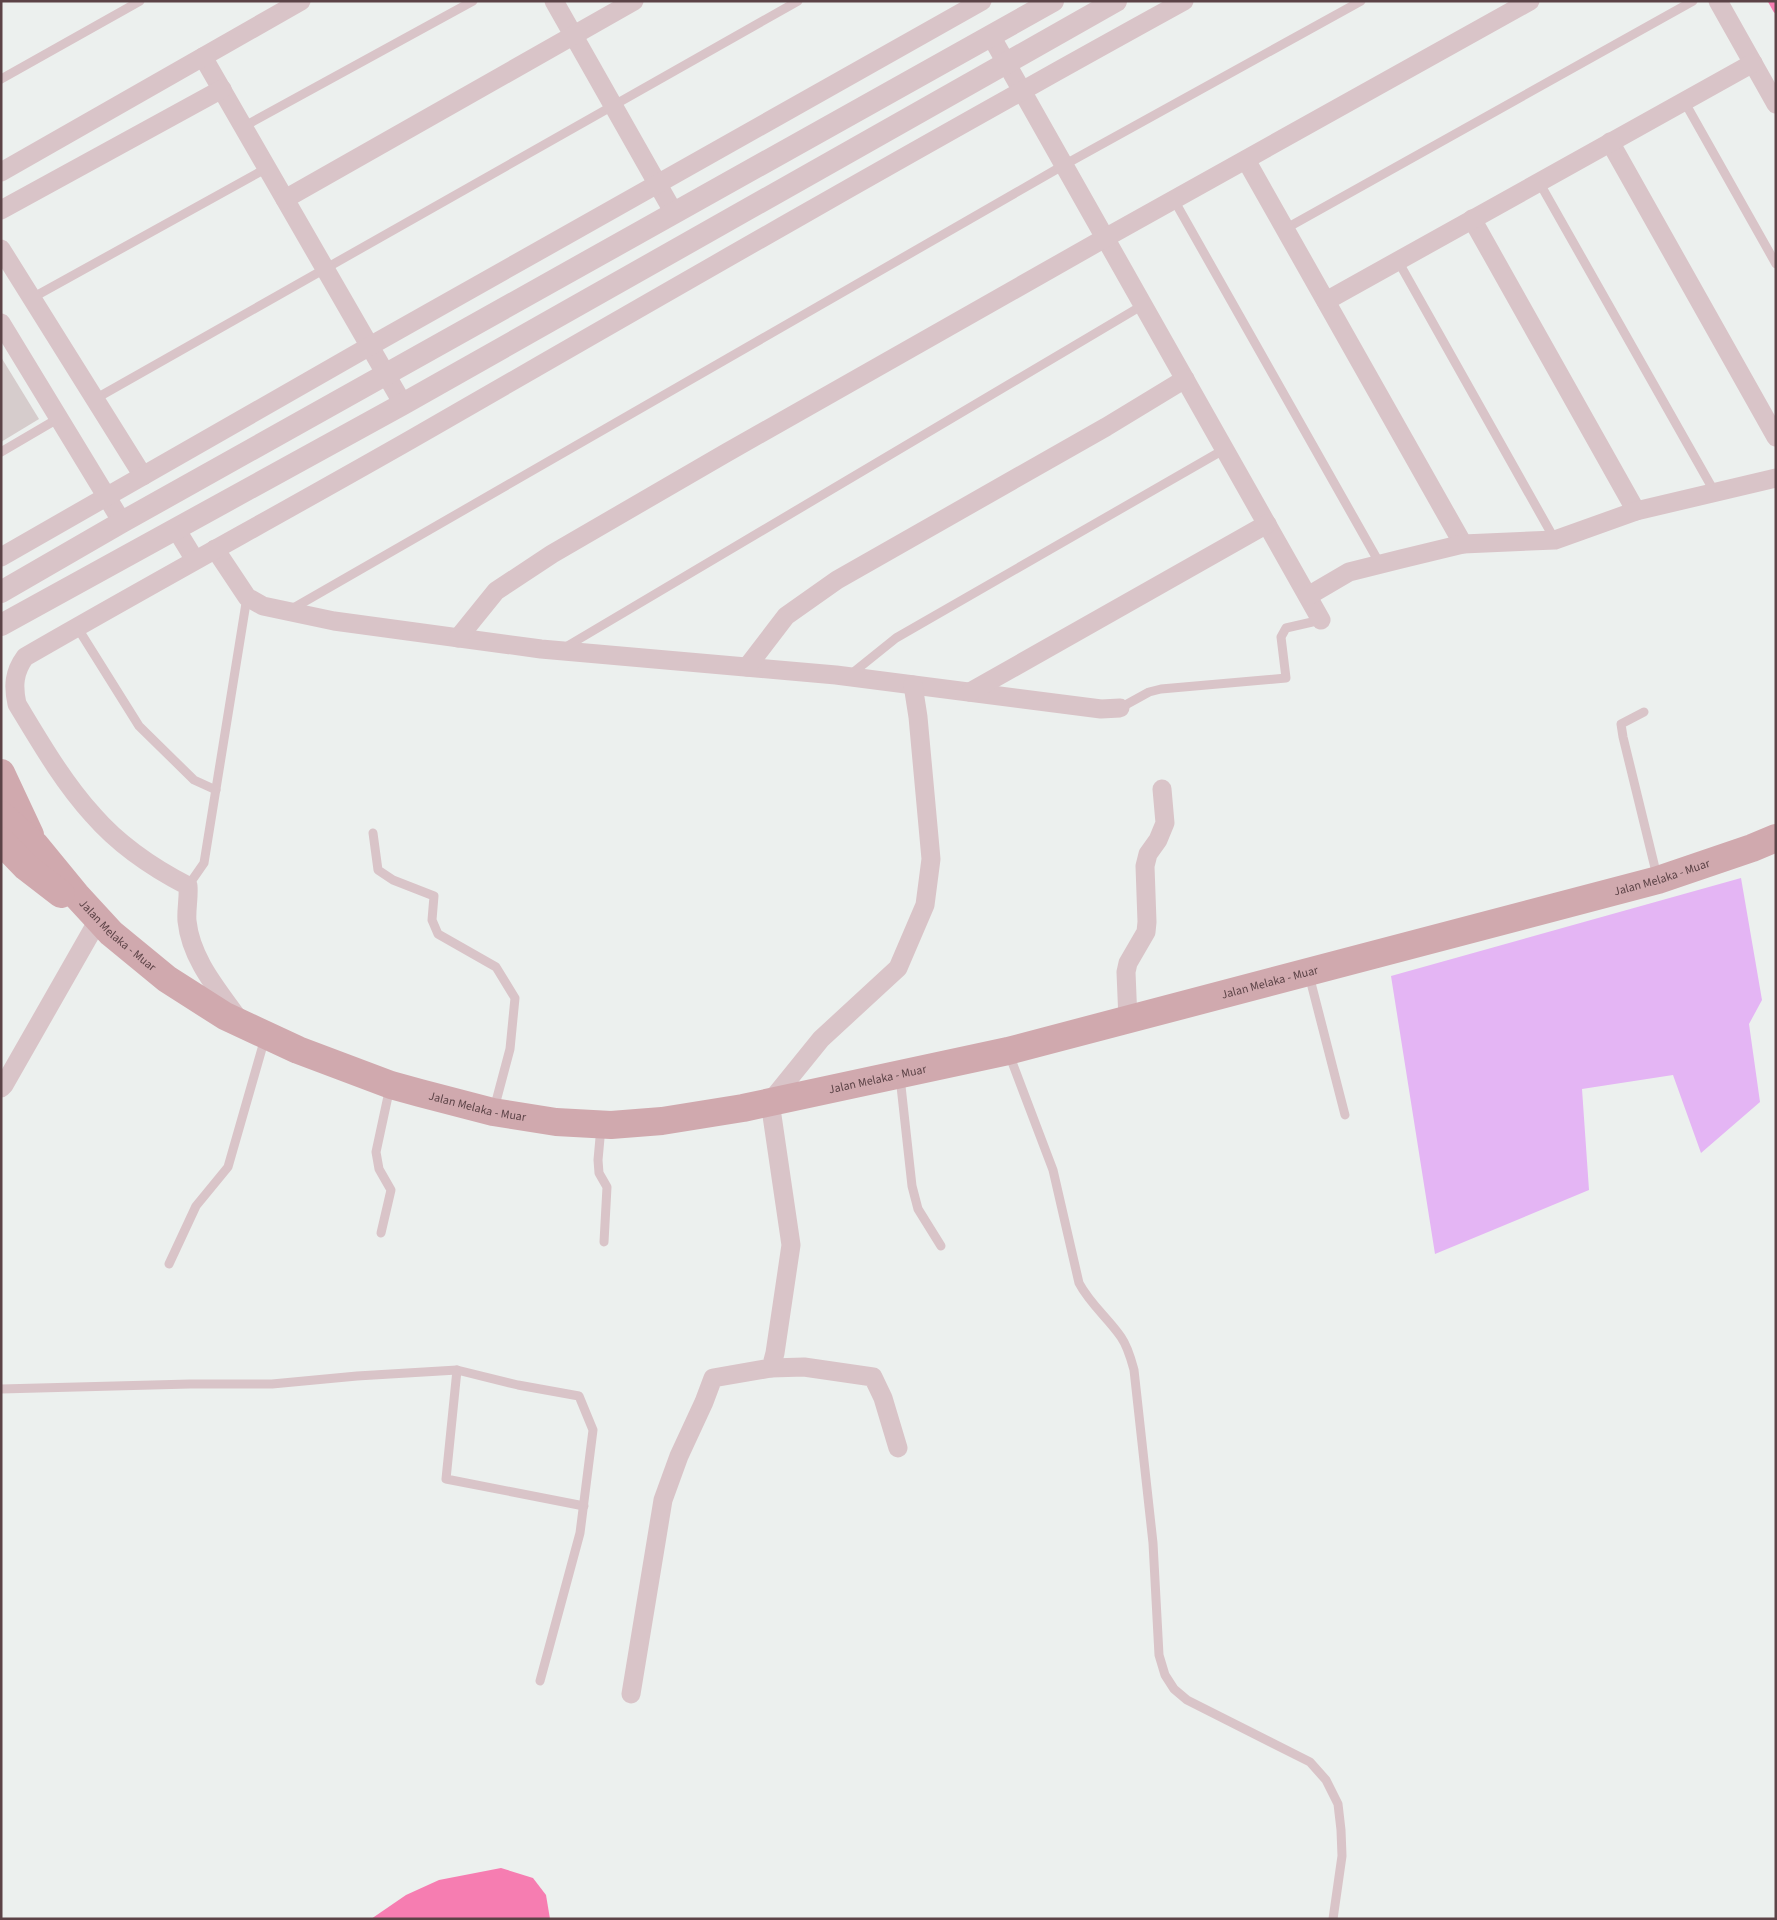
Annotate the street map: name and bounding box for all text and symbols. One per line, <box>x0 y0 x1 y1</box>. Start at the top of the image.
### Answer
street label: Jalan Melaka - Muar <box>1612 855 1713 900</box>
street label: Jalan Melaka - Muar <box>75 896 160 976</box>
street label: Jalan Melaka - Muar <box>1219 962 1321 1004</box>
street label: Jalan Melaka - Muar <box>827 1061 929 1098</box>
street label: Jalan Melaka - Muar <box>427 1088 528 1126</box>

